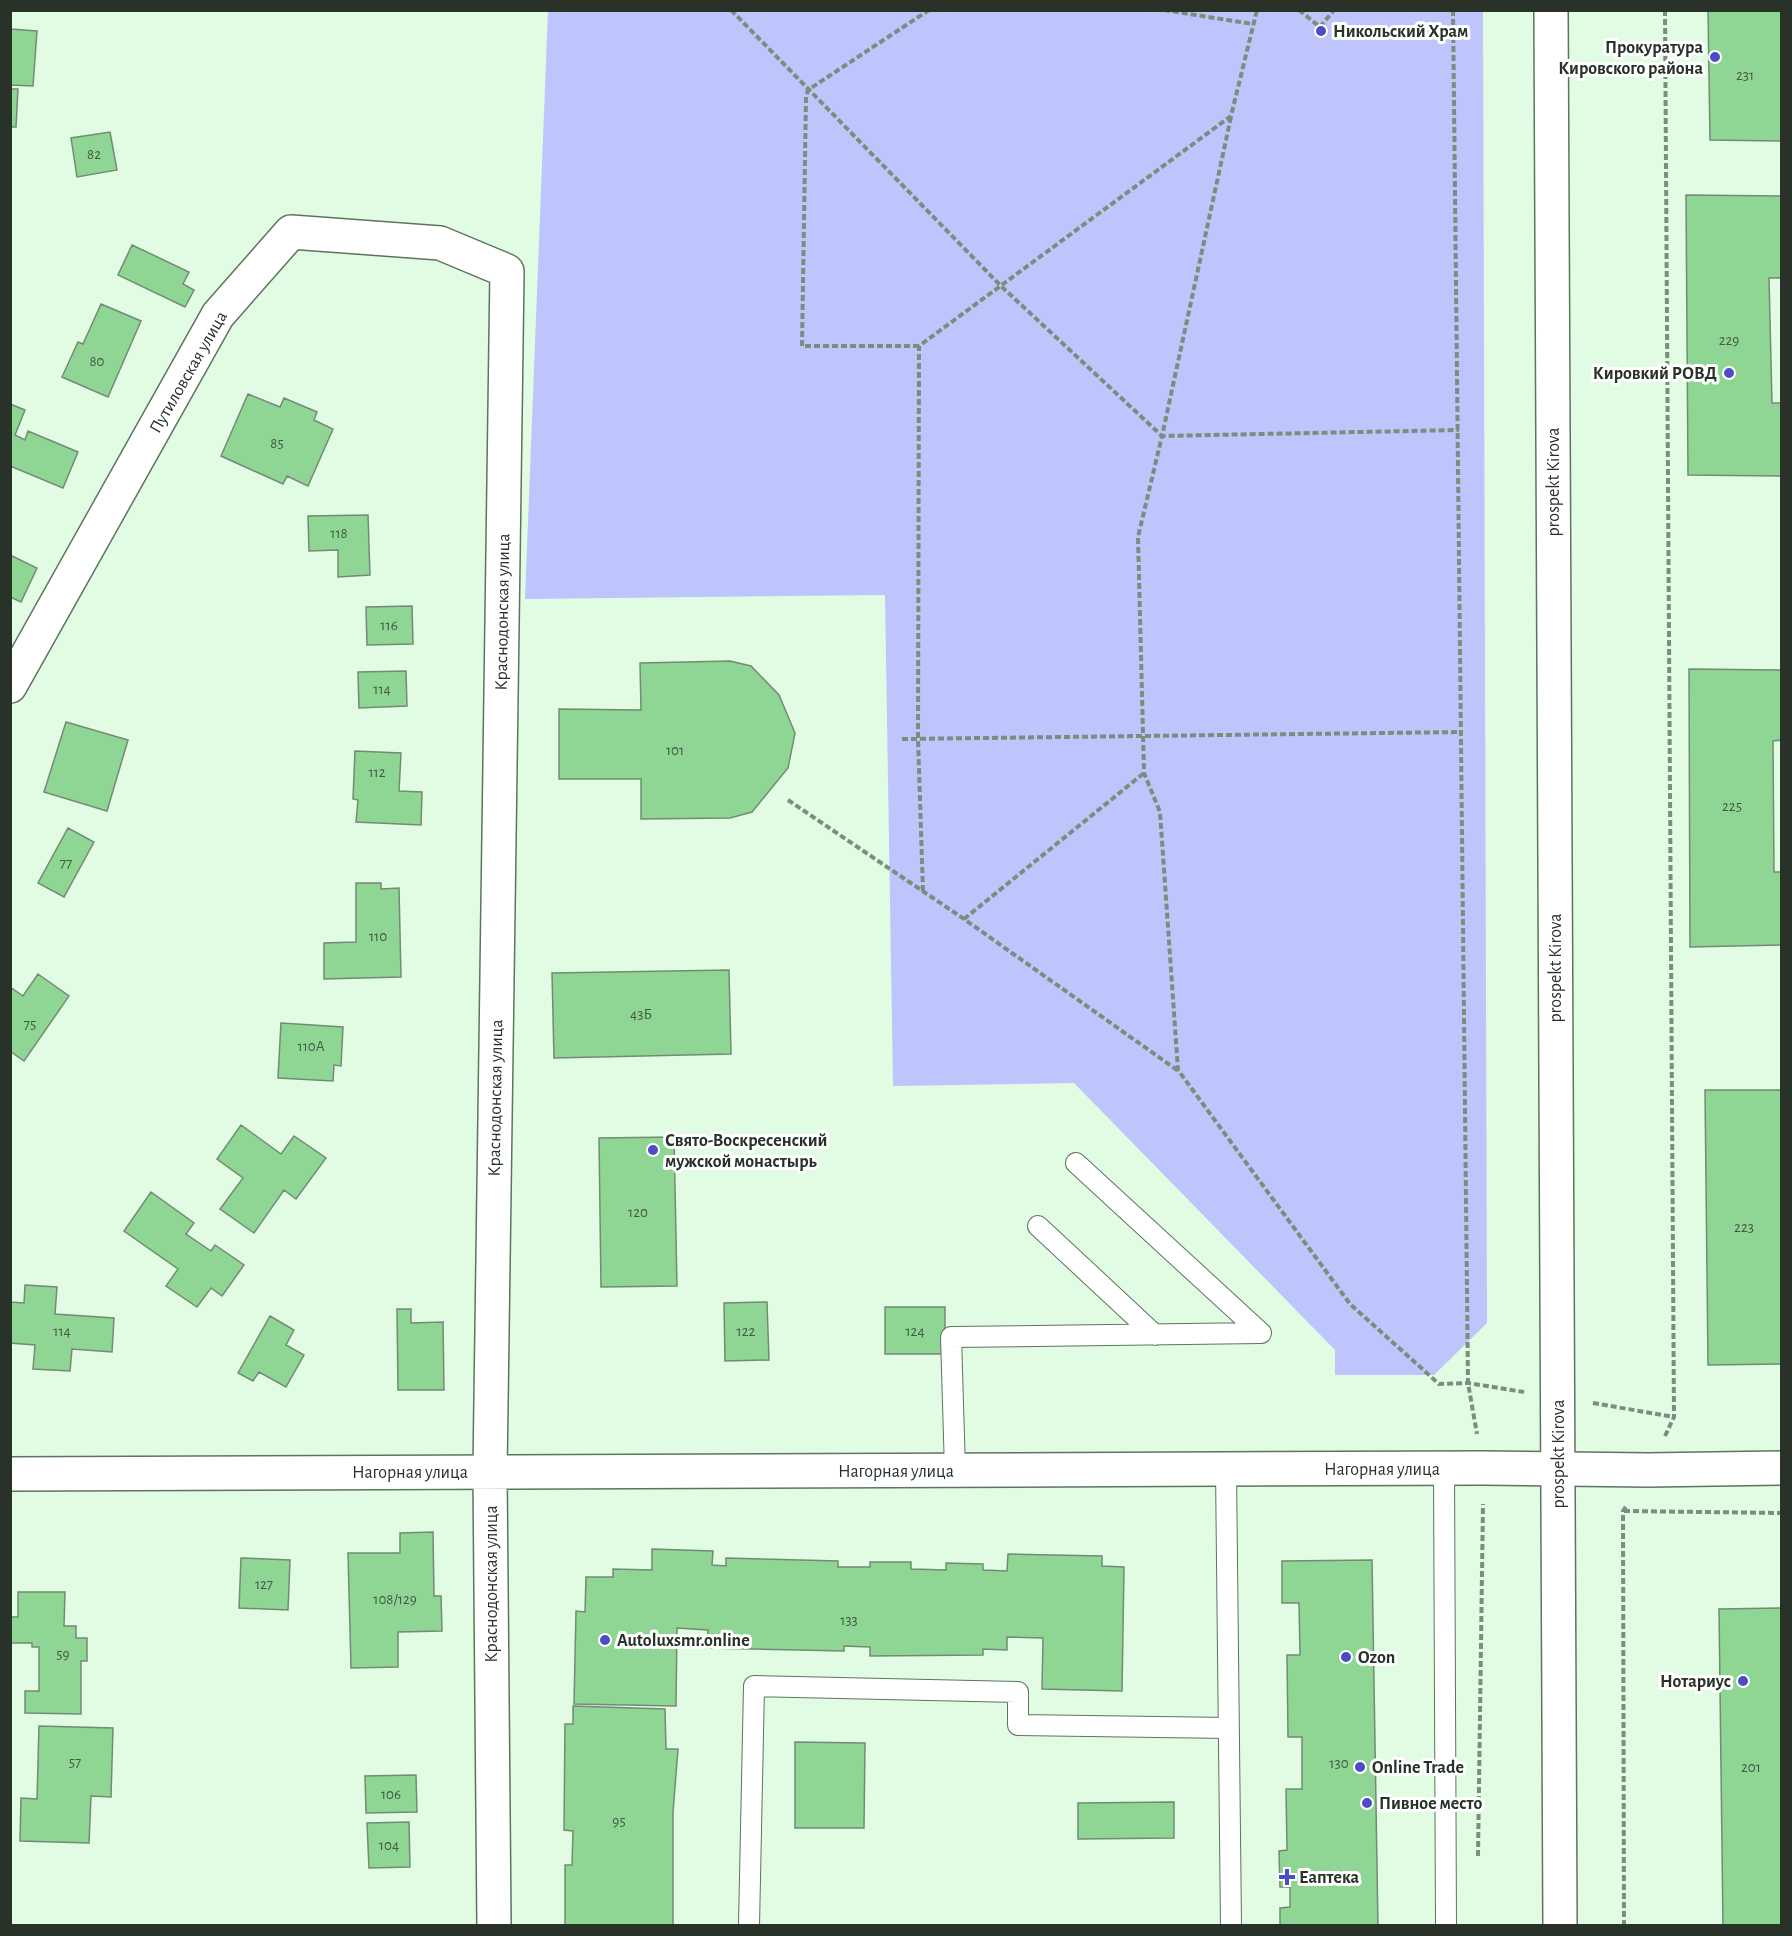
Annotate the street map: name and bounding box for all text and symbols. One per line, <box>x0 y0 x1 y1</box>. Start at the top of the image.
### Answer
place label: Никольский Храм <box>1333 23 1468 41</box>
marker: Никольский Храм <box>1314 24 1328 38</box>
place label: Прокуратура Кировского района <box>1558 39 1703 78</box>
marker: Прокуратура Кировского района <box>1708 50 1722 64</box>
house number: 231 <box>1736 68 1754 83</box>
house number: 82 <box>87 147 101 162</box>
street label: Путиловская улица <box>147 308 231 437</box>
house number: 229 <box>1719 333 1739 348</box>
house number: 80 <box>89 354 105 369</box>
place label: Кировкий РОВД <box>1593 365 1717 383</box>
marker: Кировкий РОВД <box>1722 366 1736 380</box>
street label: prospekt Kirova <box>1545 428 1563 536</box>
house number: 85 <box>270 436 284 451</box>
house number: 118 <box>330 526 348 541</box>
street label: Краснодонская улица <box>493 533 513 691</box>
house number: 116 <box>380 618 398 633</box>
house number: 114 <box>373 682 391 697</box>
house number: 101 <box>666 743 684 758</box>
house number: 112 <box>368 765 386 780</box>
house number: 225 <box>1722 799 1742 814</box>
house number: 77 <box>60 856 72 871</box>
street label: prospekt Kirova <box>1547 914 1565 1022</box>
house number: 110 <box>369 929 387 944</box>
house number: 43Б <box>630 1007 652 1022</box>
house number: 75 <box>24 1017 36 1032</box>
street label: Краснодонская улица <box>486 1019 506 1177</box>
house number: 110А <box>297 1039 325 1054</box>
place label: Свято-Воскресенский мужской монастырь <box>665 1132 827 1171</box>
marker: Свято-Воскресенский мужской монастырь <box>646 1143 660 1157</box>
house number: 120 <box>628 1205 648 1220</box>
house number: 223 <box>1734 1220 1754 1235</box>
house number: 114 <box>53 1324 71 1339</box>
house number: 122 <box>737 1324 756 1339</box>
house number: 124 <box>905 1324 925 1339</box>
street label: prospekt Kirova <box>1550 1400 1568 1508</box>
street label: Нагорная улица <box>1324 1461 1440 1479</box>
street label: Нагорная улица <box>838 1463 954 1481</box>
street label: Нагорная улица <box>352 1464 468 1482</box>
street label: Краснодонская улица <box>483 1505 501 1663</box>
house number: 127 <box>255 1577 273 1592</box>
house number: 108/129 <box>373 1592 417 1607</box>
house number: 133 <box>840 1613 858 1628</box>
place label: Autoluxsmr.online <box>617 1632 750 1650</box>
marker: Autoluxsmr.online <box>598 1633 612 1647</box>
house number: 59 <box>56 1647 70 1662</box>
place label: Ozon <box>1358 1649 1395 1667</box>
marker: Ozon <box>1339 1650 1353 1664</box>
place label: Нотариус <box>1660 1673 1731 1691</box>
marker: Нотариус <box>1736 1674 1750 1688</box>
house number: 57 <box>69 1755 81 1770</box>
house number: 130 <box>1329 1756 1349 1771</box>
place label: Online Trade <box>1372 1759 1464 1777</box>
marker: Online Trade <box>1353 1760 1367 1774</box>
house number: 201 <box>1741 1760 1761 1775</box>
house number: 106 <box>381 1787 401 1802</box>
place label: Пивное место <box>1379 1795 1482 1813</box>
marker: Пивное место <box>1360 1796 1374 1810</box>
house number: 95 <box>612 1814 626 1829</box>
house number: 104 <box>379 1838 399 1853</box>
place label: Еаптека <box>1299 1869 1360 1887</box>
marker: Еаптека <box>1280 1870 1294 1884</box>

